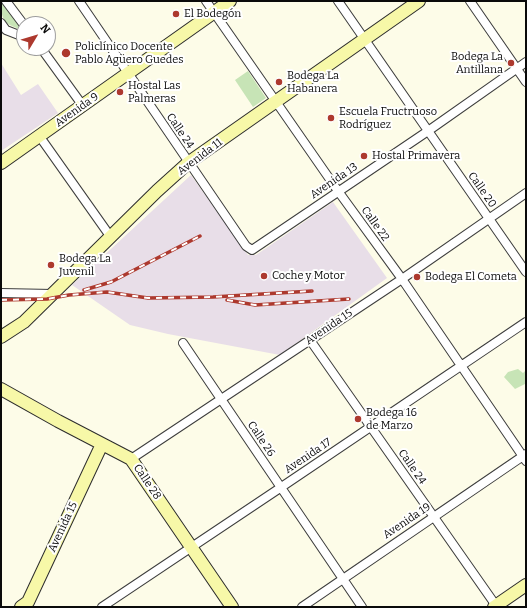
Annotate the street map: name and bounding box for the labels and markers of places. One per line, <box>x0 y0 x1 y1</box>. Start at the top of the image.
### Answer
place label: El Bodegón <box>184 7 241 21</box>
marker: El Bodegón <box>171 9 181 19</box>
place label: Policlínico Docente Pablo Agüero Guedes <box>75 40 184 66</box>
marker: Policlínico Docente Pablo Agüero Guedes <box>60 47 72 59</box>
place label: Bodega La Antillana <box>451 50 503 76</box>
marker: Bodega La Antillana <box>506 58 516 68</box>
place label: Bodega La Habanera <box>287 69 339 95</box>
marker: Bodega La Habanera <box>274 77 284 87</box>
place label: Hostal Las Palmeras <box>128 79 181 105</box>
marker: Hostal Las Palmeras <box>115 87 125 97</box>
place label: Escuela Fructruoso Rodríguez <box>339 105 437 131</box>
marker: Escuela Fructruoso Rodríguez <box>326 113 336 123</box>
place label: Hostal Primavera <box>372 149 460 163</box>
marker: Hostal Primavera <box>359 151 369 161</box>
place label: Bodega La Juvenil <box>59 252 111 278</box>
marker: Bodega La Juvenil <box>46 260 56 270</box>
place label: Coche y Motor <box>272 269 345 283</box>
place label: Bodega El Cometa <box>425 270 517 284</box>
marker: Coche y Motor <box>259 271 269 281</box>
marker: Bodega El Cometa <box>412 272 422 282</box>
place label: Bodega 16 de Marzo <box>366 406 417 432</box>
marker: Bodega 16 de Marzo <box>353 414 363 424</box>

